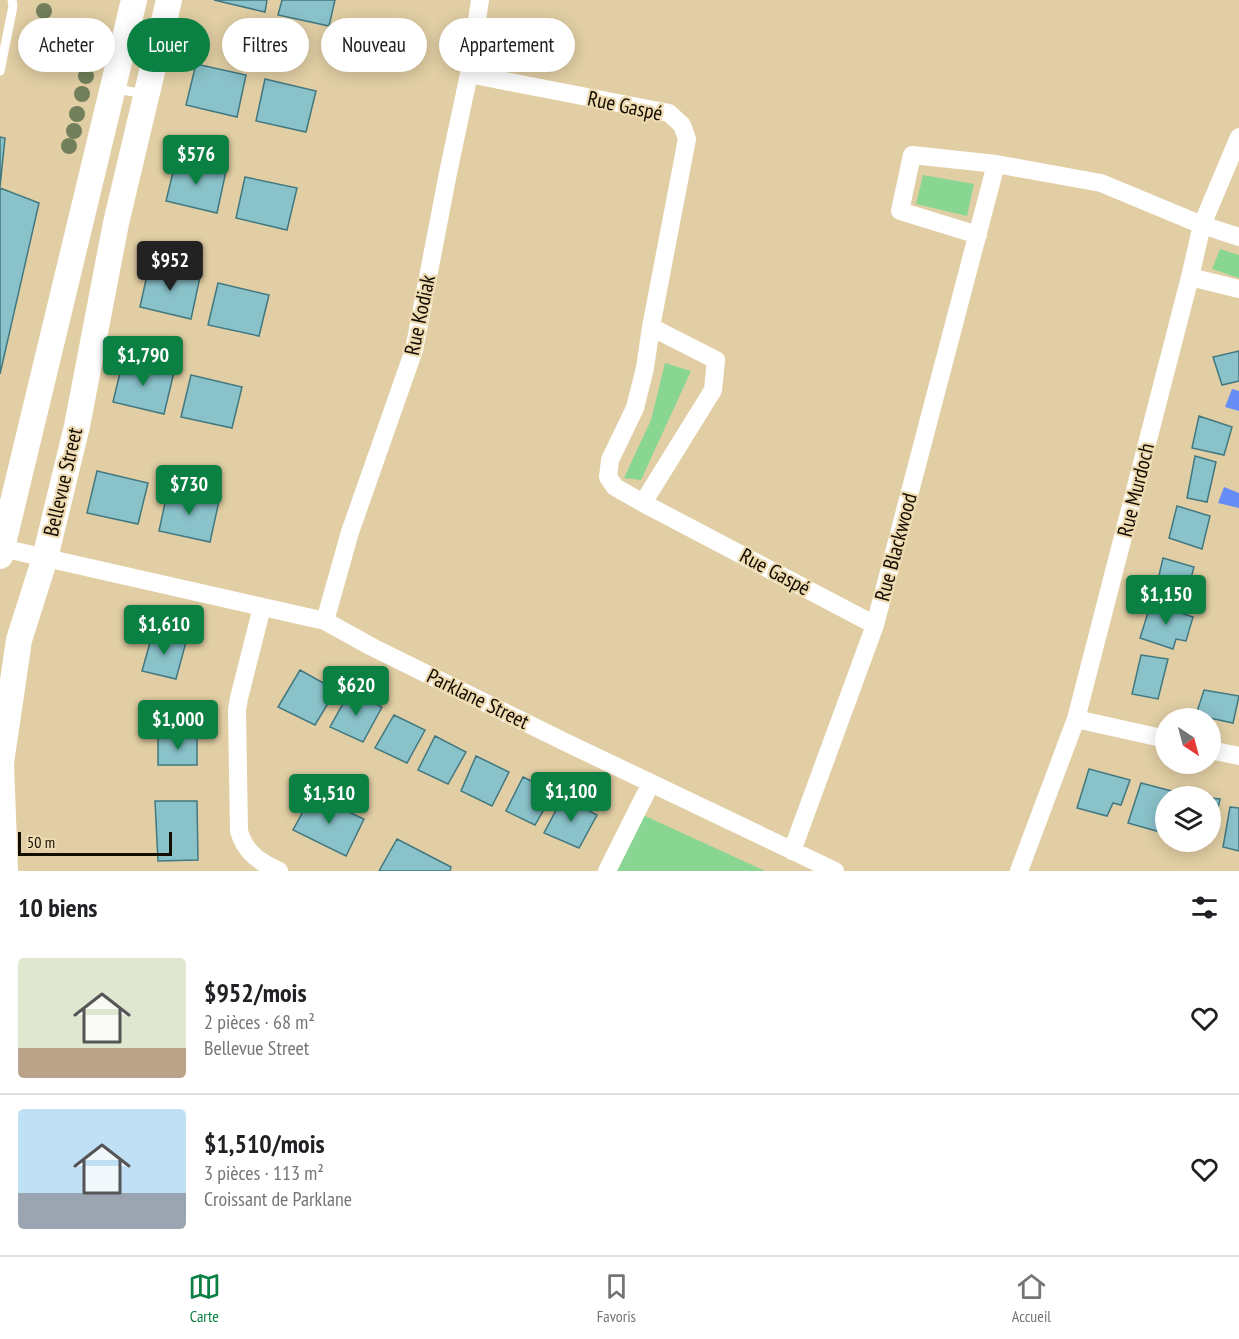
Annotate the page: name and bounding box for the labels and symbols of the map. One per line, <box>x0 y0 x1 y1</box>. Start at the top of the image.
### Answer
street label: Rue Gaspé <box>585 84 665 127</box>
pin: $576 <box>160 135 232 186</box>
pin: $952 <box>134 241 206 292</box>
street label: Rue Kodiak <box>398 272 441 357</box>
pin: $1,790 <box>94 336 192 387</box>
street label: Bellevue Street <box>37 425 88 539</box>
street label: Rue Murdoch <box>1111 440 1160 539</box>
pin: $730 <box>153 465 225 516</box>
street label: Rue Blackwood <box>868 490 923 604</box>
street label: Rue Gaspé <box>735 542 815 601</box>
pin: $1,150 <box>1117 575 1215 626</box>
pin: $1,610 <box>115 605 213 656</box>
street label: Parklane Street <box>423 662 534 735</box>
pin: $620 <box>320 666 392 717</box>
pin: $1,000 <box>129 700 227 751</box>
north arrow <box>1155 708 1221 774</box>
pin: $1,100 <box>522 772 620 823</box>
pin: $1,510 <box>280 774 378 825</box>
scale bar <box>18 829 172 856</box>

